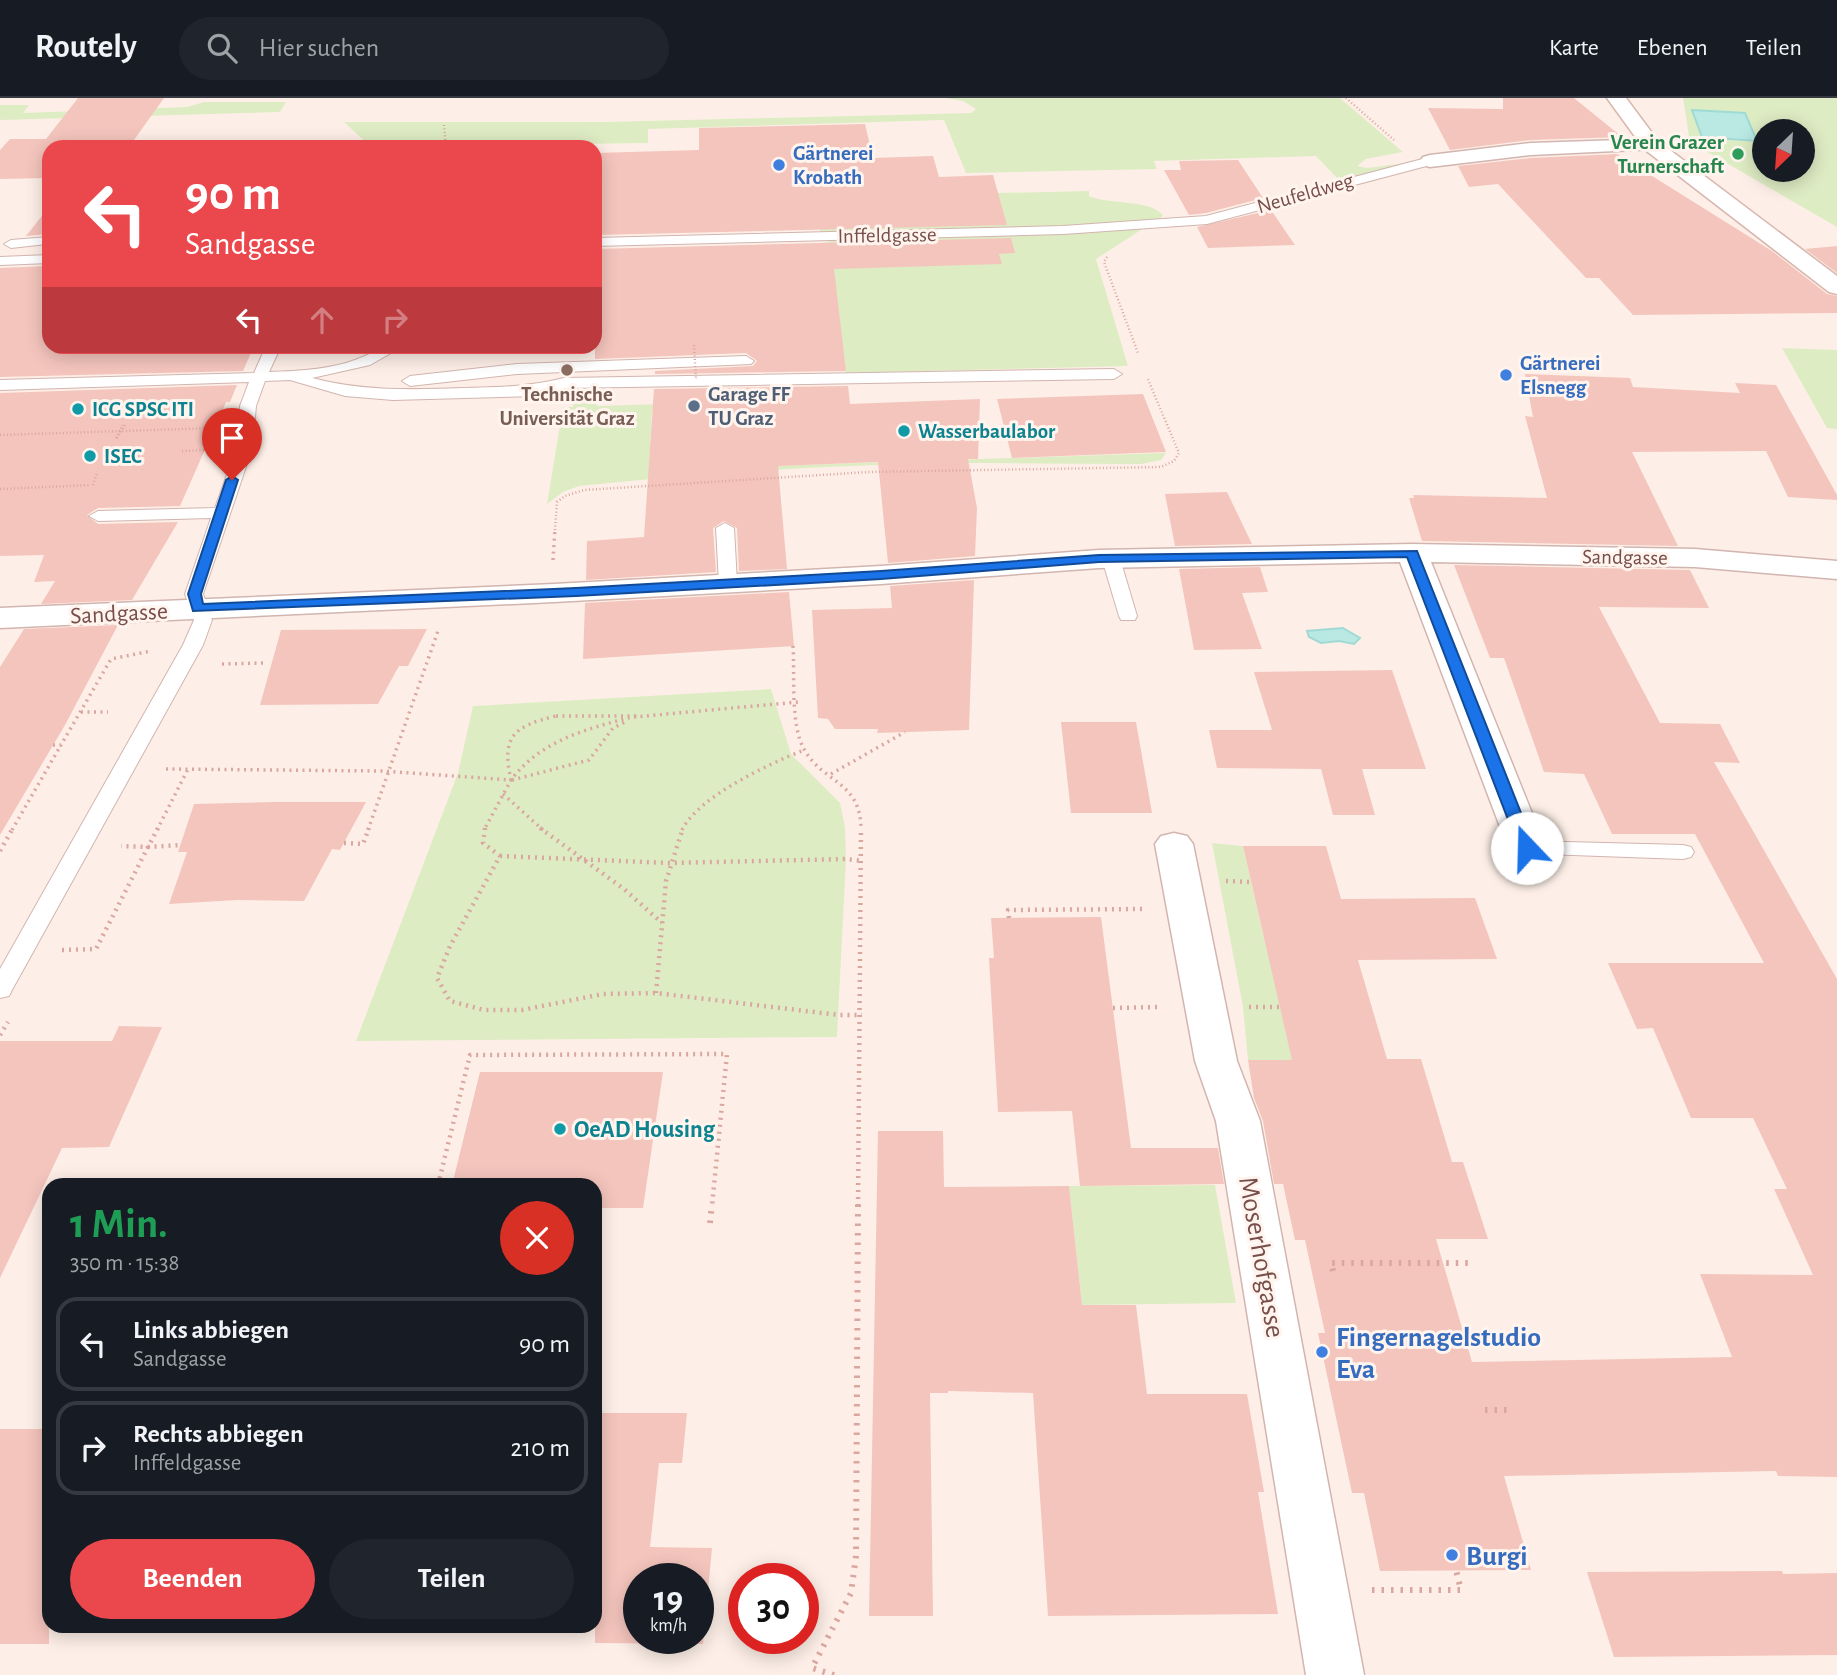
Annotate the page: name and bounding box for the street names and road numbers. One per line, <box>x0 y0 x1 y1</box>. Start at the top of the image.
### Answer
street label: Neufeldweg <box>1254 169 1357 217</box>
street label: Inffeldgasse <box>837 224 937 247</box>
street label: Sandgasse <box>1582 546 1668 569</box>
street label: Sandgasse <box>70 599 169 629</box>
street label: Moserhofgasse <box>1233 1175 1289 1340</box>

